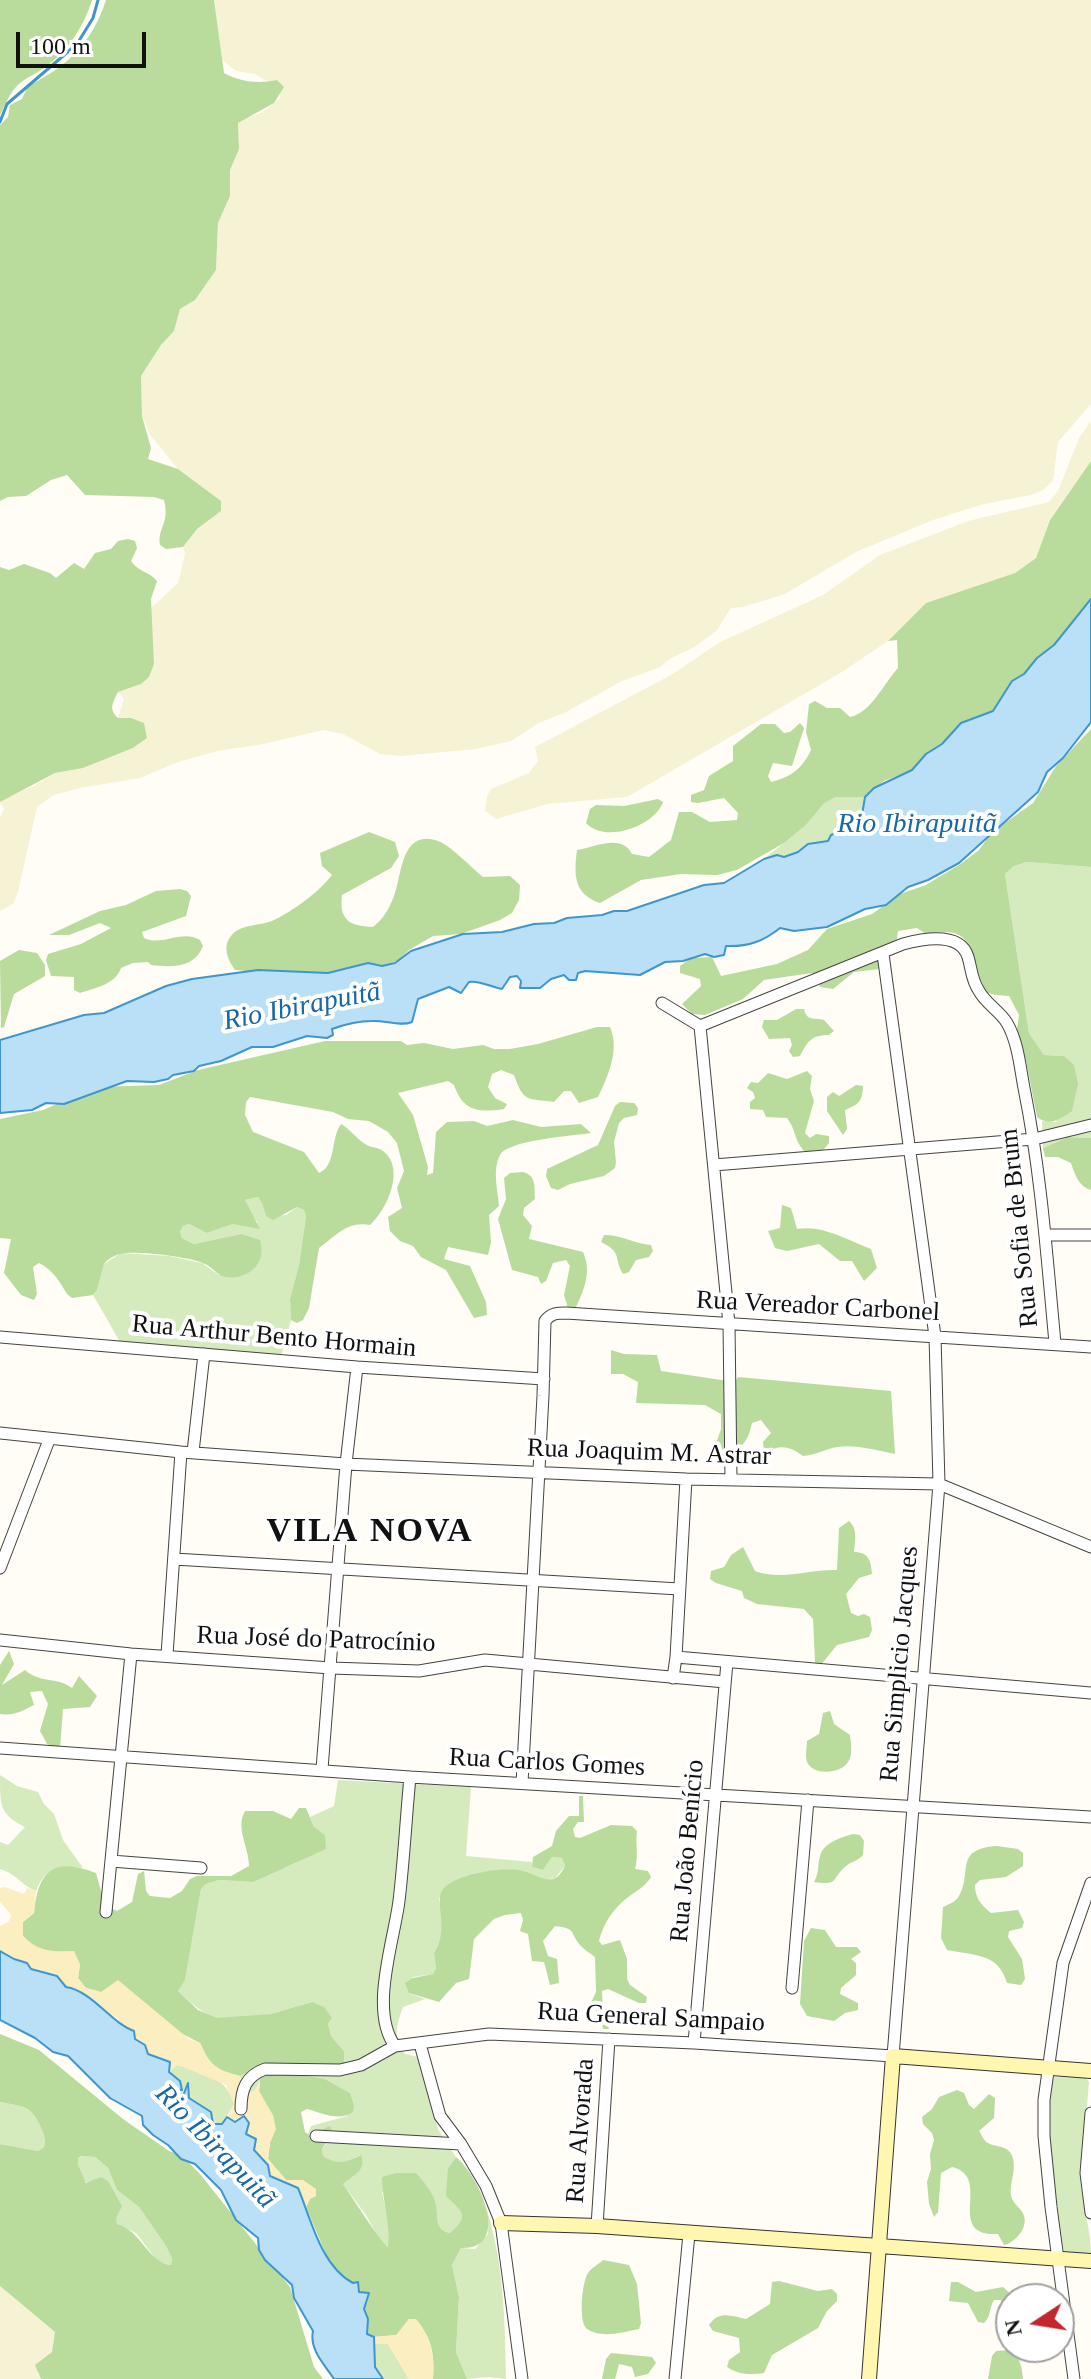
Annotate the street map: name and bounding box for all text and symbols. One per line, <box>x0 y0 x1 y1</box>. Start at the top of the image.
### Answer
scale bar <box>20 16 150 66</box>
text: 100 m <box>30 33 91 59</box>
water label: Rio Ibirapuitã <box>837 808 997 842</box>
water label: Rio Ibirapuitã <box>221 975 383 1039</box>
street label: Rua Sofia de Brum <box>994 1127 1046 1329</box>
street label: Rua Vereador Carbonel <box>695 1285 941 1329</box>
street label: Rua Arthur Bento Hormain <box>131 1309 417 1365</box>
street label: Rua Joaquim M. Astrar <box>526 1433 772 1473</box>
district label: VILA NOVA <box>266 1512 474 1552</box>
street label: Rua Simplicio Jacques <box>874 1545 926 1783</box>
street label: Rua José do Patrocínio <box>196 1620 436 1660</box>
street label: Rua Carlos Gomes <box>448 1742 646 1784</box>
street label: Rua João Benício <box>664 1758 712 1944</box>
street label: Rua General Sampaio <box>536 1996 766 2040</box>
street label: Rua Alvorada <box>560 2058 602 2204</box>
water label: Rio Ibirapuitã <box>148 2078 282 2216</box>
north arrow <box>995 2283 1075 2363</box>
text: N <box>999 2317 1027 2338</box>

